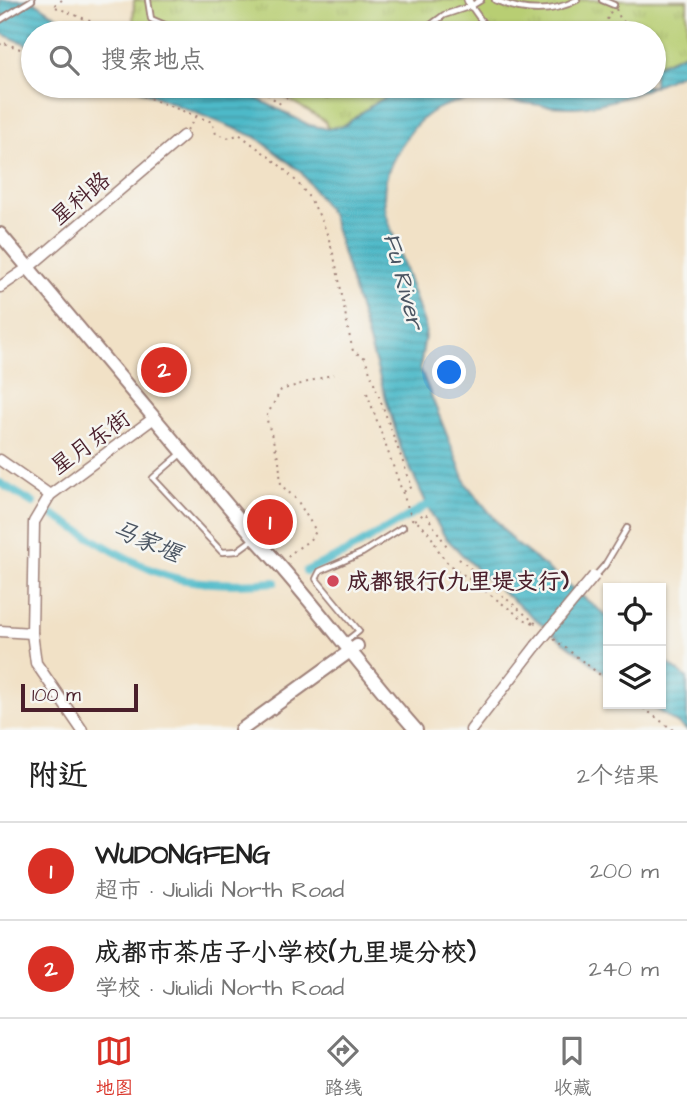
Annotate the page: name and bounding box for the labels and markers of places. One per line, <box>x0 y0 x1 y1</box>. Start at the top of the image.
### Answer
pin: 2 <box>141 344 187 396</box>
pin: 1 <box>247 496 293 548</box>
place label: 成都银行(九里堤支行) <box>347 566 569 598</box>
marker: 成都银行(九里堤支行) <box>325 573 341 589</box>

